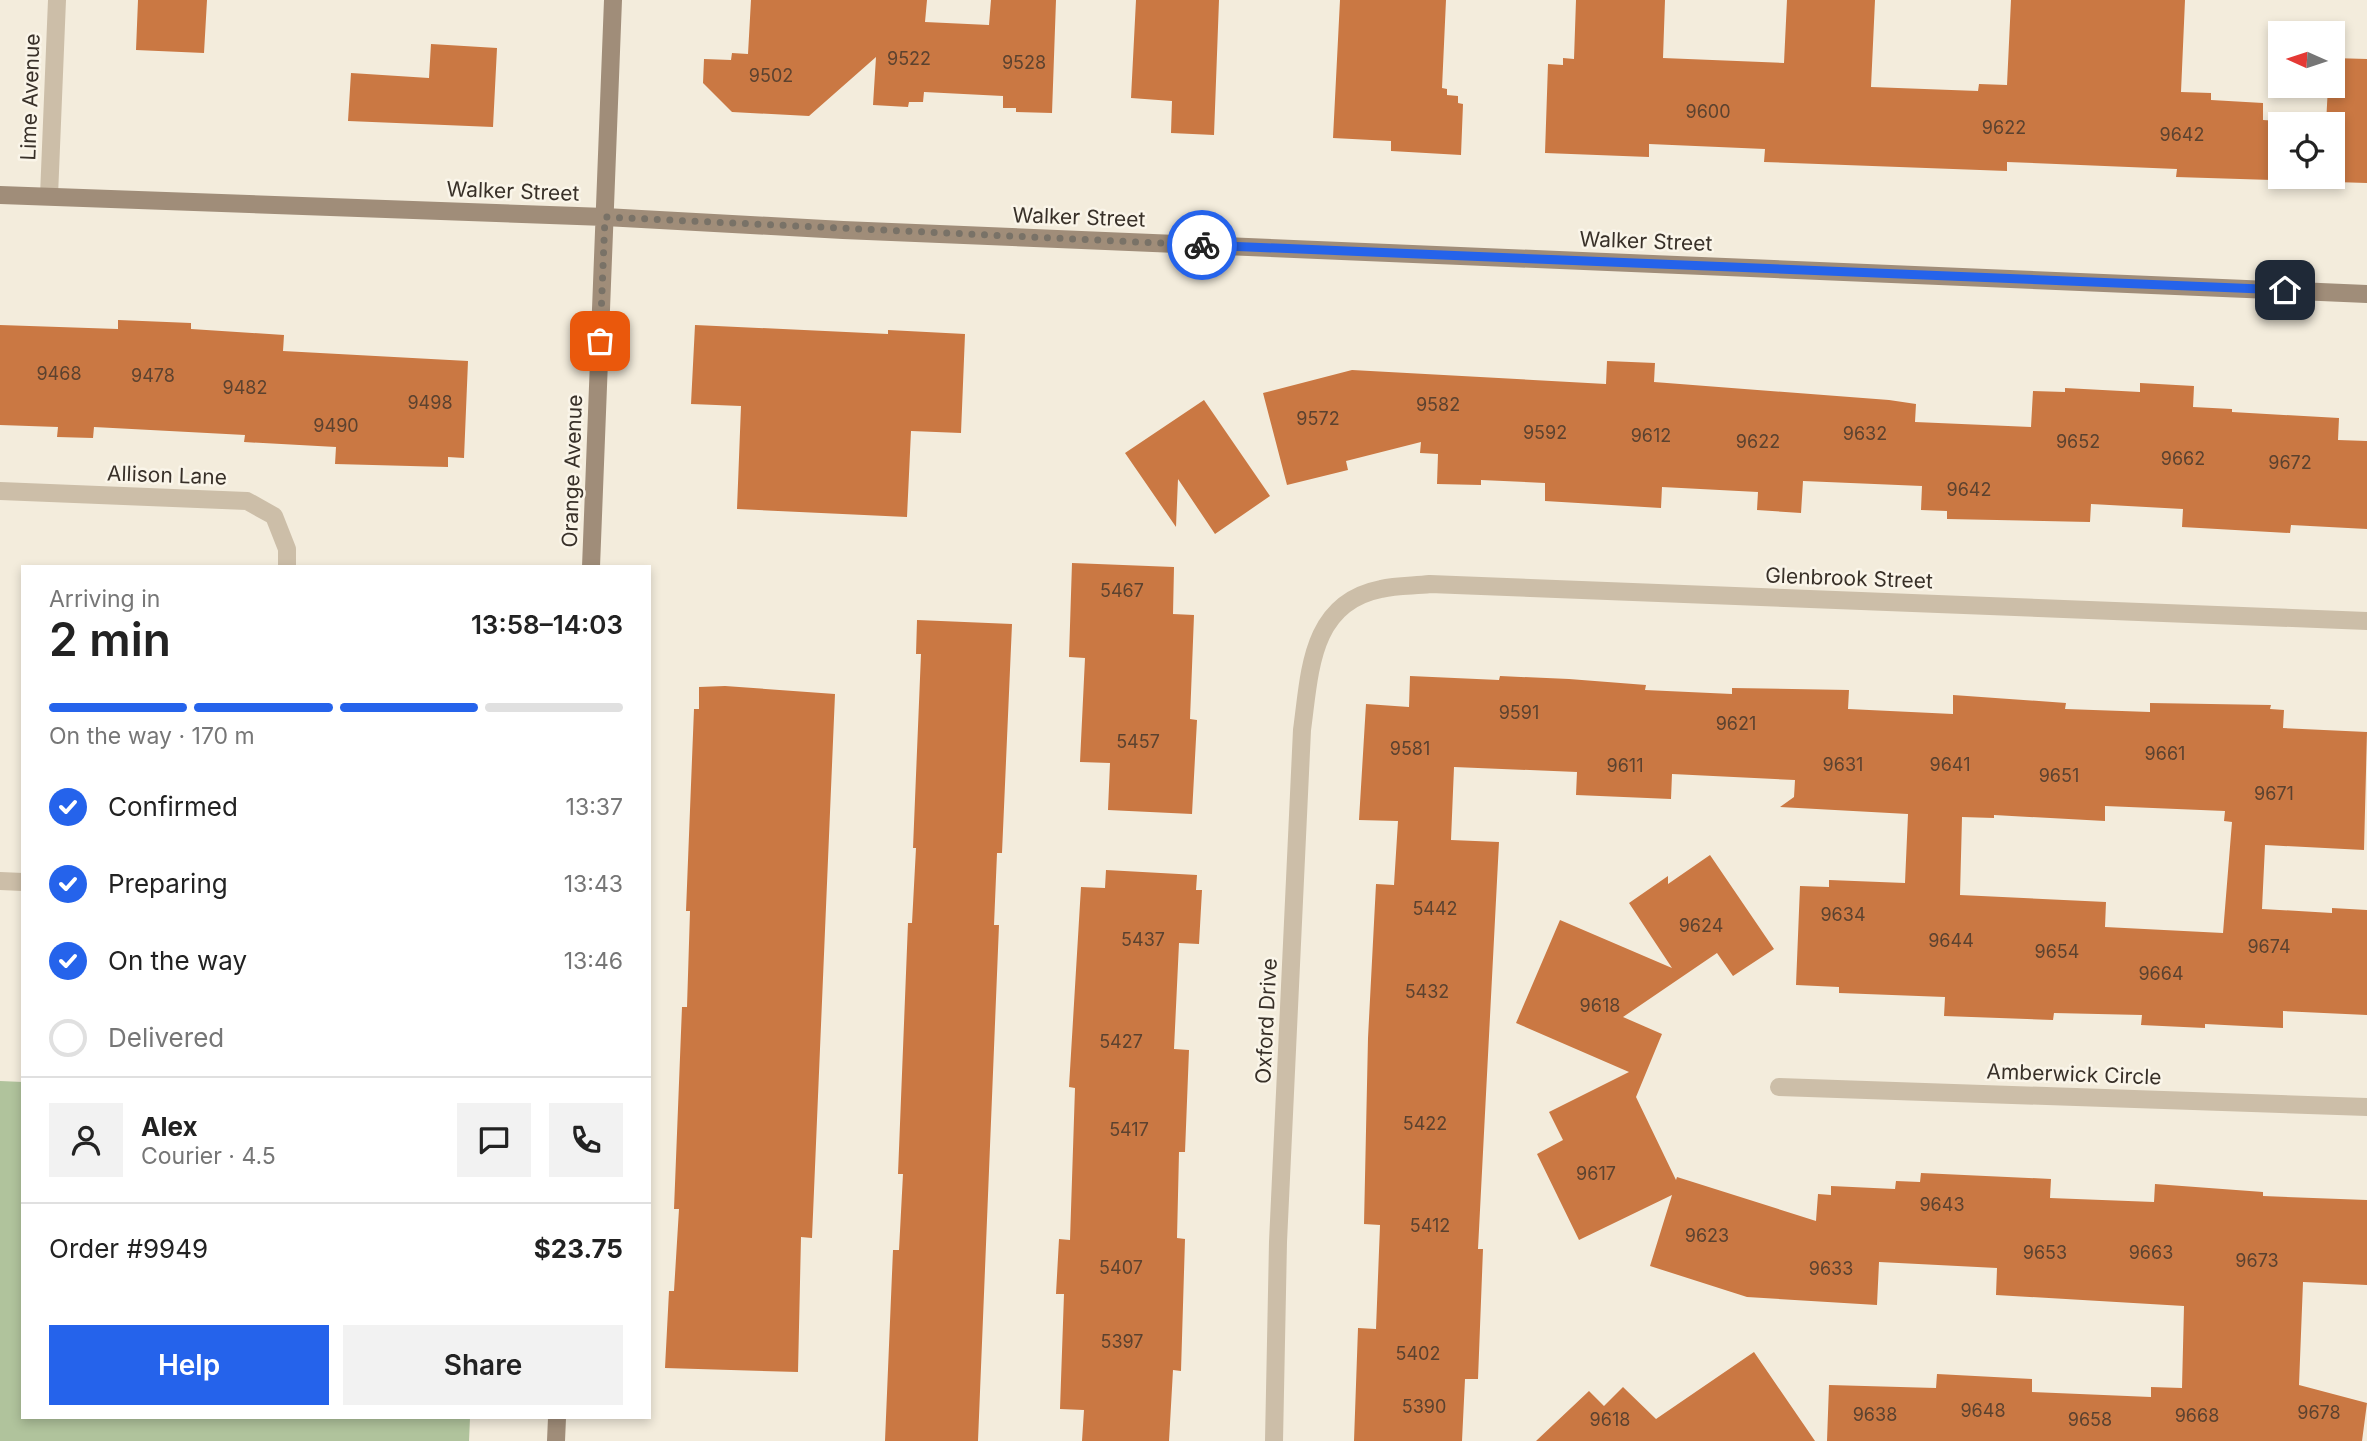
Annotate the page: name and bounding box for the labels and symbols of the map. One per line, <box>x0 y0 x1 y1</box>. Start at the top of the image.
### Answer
north arrow <box>2268 21 2345 98</box>
street label: Lime Avenue <box>15 33 45 161</box>
house number: 9522 <box>887 48 931 69</box>
house number: 9528 <box>1002 52 1046 73</box>
house number: 9502 <box>749 65 793 86</box>
house number: 9600 <box>1685 101 1731 122</box>
house number: 9622 <box>1982 117 2026 138</box>
house number: 9642 <box>2160 124 2204 145</box>
street label: Walker Street <box>446 176 580 206</box>
street label: Walker Street <box>1012 202 1146 232</box>
courier <box>1167 210 1237 280</box>
street label: Walker Street <box>1579 226 1713 256</box>
pin <box>2255 260 2315 320</box>
pin <box>570 311 630 371</box>
house number: 9468 <box>36 363 82 384</box>
house number: 9478 <box>131 365 175 386</box>
house number: 9482 <box>223 377 267 398</box>
house number: 9498 <box>407 392 453 413</box>
street label: Orange Avenue <box>557 394 587 548</box>
house number: 9582 <box>1416 394 1460 415</box>
house number: 9572 <box>1296 408 1340 429</box>
house number: 9490 <box>313 415 359 436</box>
house number: 9592 <box>1523 422 1567 443</box>
house number: 9632 <box>1843 423 1887 444</box>
house number: 9612 <box>1631 425 1671 446</box>
house number: 9622 <box>1736 431 1780 452</box>
house number: 9652 <box>2056 431 2100 452</box>
house number: 9662 <box>2161 448 2205 469</box>
house number: 9672 <box>2268 452 2312 473</box>
street label: Allison Lane <box>107 460 227 490</box>
house number: 9642 <box>1947 479 1991 500</box>
street label: Glenbrook Street <box>1765 563 1933 593</box>
house number: 5467 <box>1100 580 1144 601</box>
house number: 9591 <box>1499 702 1539 723</box>
house number: 9621 <box>1716 713 1756 734</box>
house number: 5457 <box>1116 731 1160 752</box>
house number: 9581 <box>1390 738 1430 759</box>
house number: 9661 <box>2145 743 2185 764</box>
house number: 9631 <box>1823 754 1863 775</box>
house number: 9641 <box>1930 754 1970 775</box>
house number: 9611 <box>1607 755 1643 776</box>
house number: 9651 <box>2039 765 2079 786</box>
house number: 9671 <box>2254 783 2294 804</box>
house number: 5442 <box>1412 898 1458 919</box>
house number: 9634 <box>1820 904 1866 925</box>
house number: 9624 <box>1679 915 1723 936</box>
house number: 5437 <box>1121 929 1165 950</box>
house number: 9644 <box>1928 930 1974 951</box>
house number: 9674 <box>2247 936 2291 957</box>
house number: 9654 <box>2035 941 2079 962</box>
street label: Oxford Drive <box>1250 957 1282 1085</box>
house number: 9664 <box>2138 963 2184 984</box>
house number: 5432 <box>1405 981 1449 1002</box>
house number: 9618 <box>1580 995 1620 1016</box>
house number: 5427 <box>1099 1031 1143 1052</box>
street label: Amberwick Circle <box>1986 1058 2162 1090</box>
house number: 5422 <box>1403 1113 1447 1134</box>
house number: 5417 <box>1109 1119 1149 1140</box>
house number: 9617 <box>1576 1163 1616 1184</box>
house number: 9643 <box>1919 1194 1965 1215</box>
house number: 5412 <box>1410 1215 1450 1236</box>
house number: 9623 <box>1685 1225 1729 1246</box>
house number: 9653 <box>2023 1242 2067 1263</box>
house number: 9663 <box>2129 1242 2173 1263</box>
house number: 9673 <box>2235 1250 2279 1271</box>
house number: 5407 <box>1099 1257 1143 1278</box>
house number: 9633 <box>1809 1258 1853 1279</box>
house number: 5397 <box>1100 1331 1144 1352</box>
house number: 5402 <box>1396 1343 1440 1364</box>
house number: 5390 <box>1402 1396 1446 1417</box>
house number: 9648 <box>1960 1400 2006 1421</box>
house number: 9678 <box>2297 1402 2341 1423</box>
house number: 9638 <box>1853 1404 1897 1425</box>
house number: 9668 <box>2175 1405 2219 1426</box>
house number: 9618 <box>1590 1409 1630 1430</box>
house number: 9658 <box>2068 1409 2112 1430</box>

